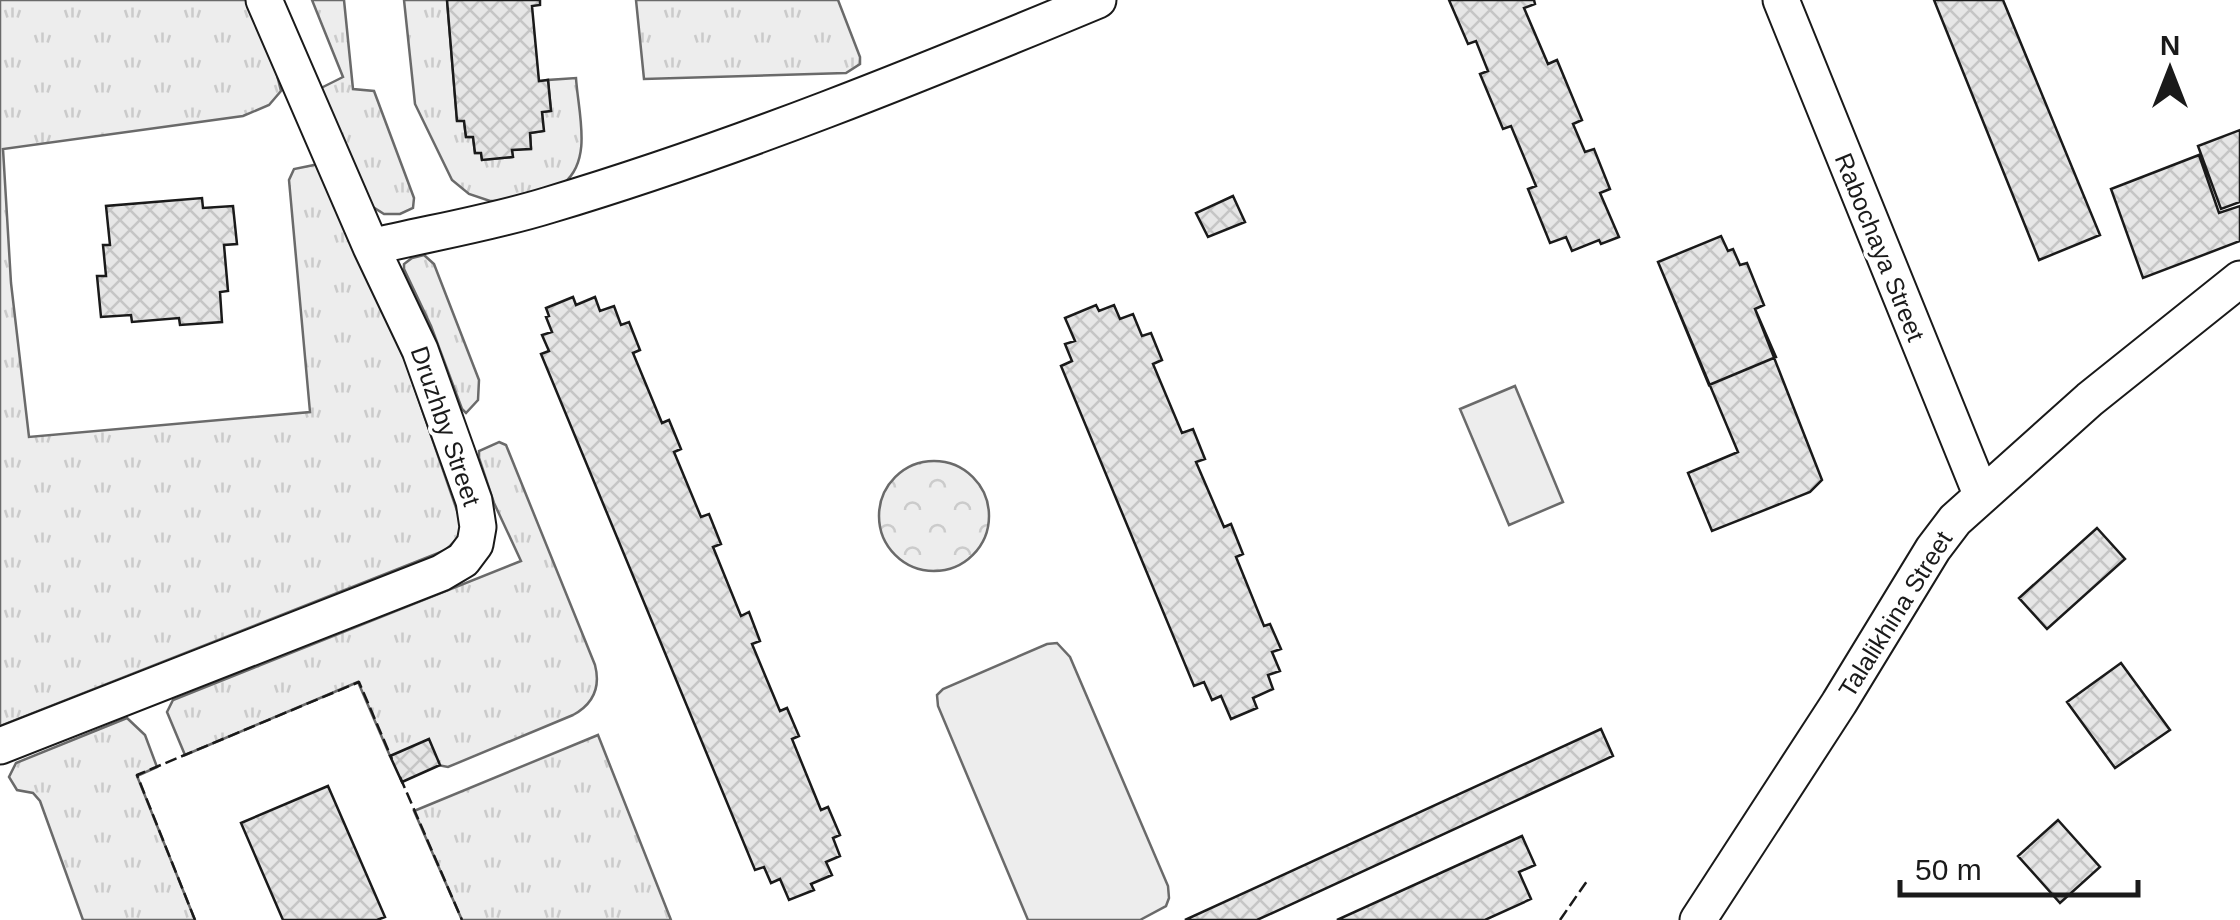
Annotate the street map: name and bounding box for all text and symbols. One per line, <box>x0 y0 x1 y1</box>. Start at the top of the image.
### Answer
north arrow <box>2120 20 2220 120</box>
text: N <box>2160 30 2180 61</box>
street label: Rabochaya Street <box>1830 149 1930 345</box>
street label: Druzhby Street <box>406 343 486 509</box>
street label: Talalikhina Street <box>1833 526 1957 702</box>
scale bar <box>1900 835 2138 897</box>
text: 50 m <box>1915 853 1982 886</box>

